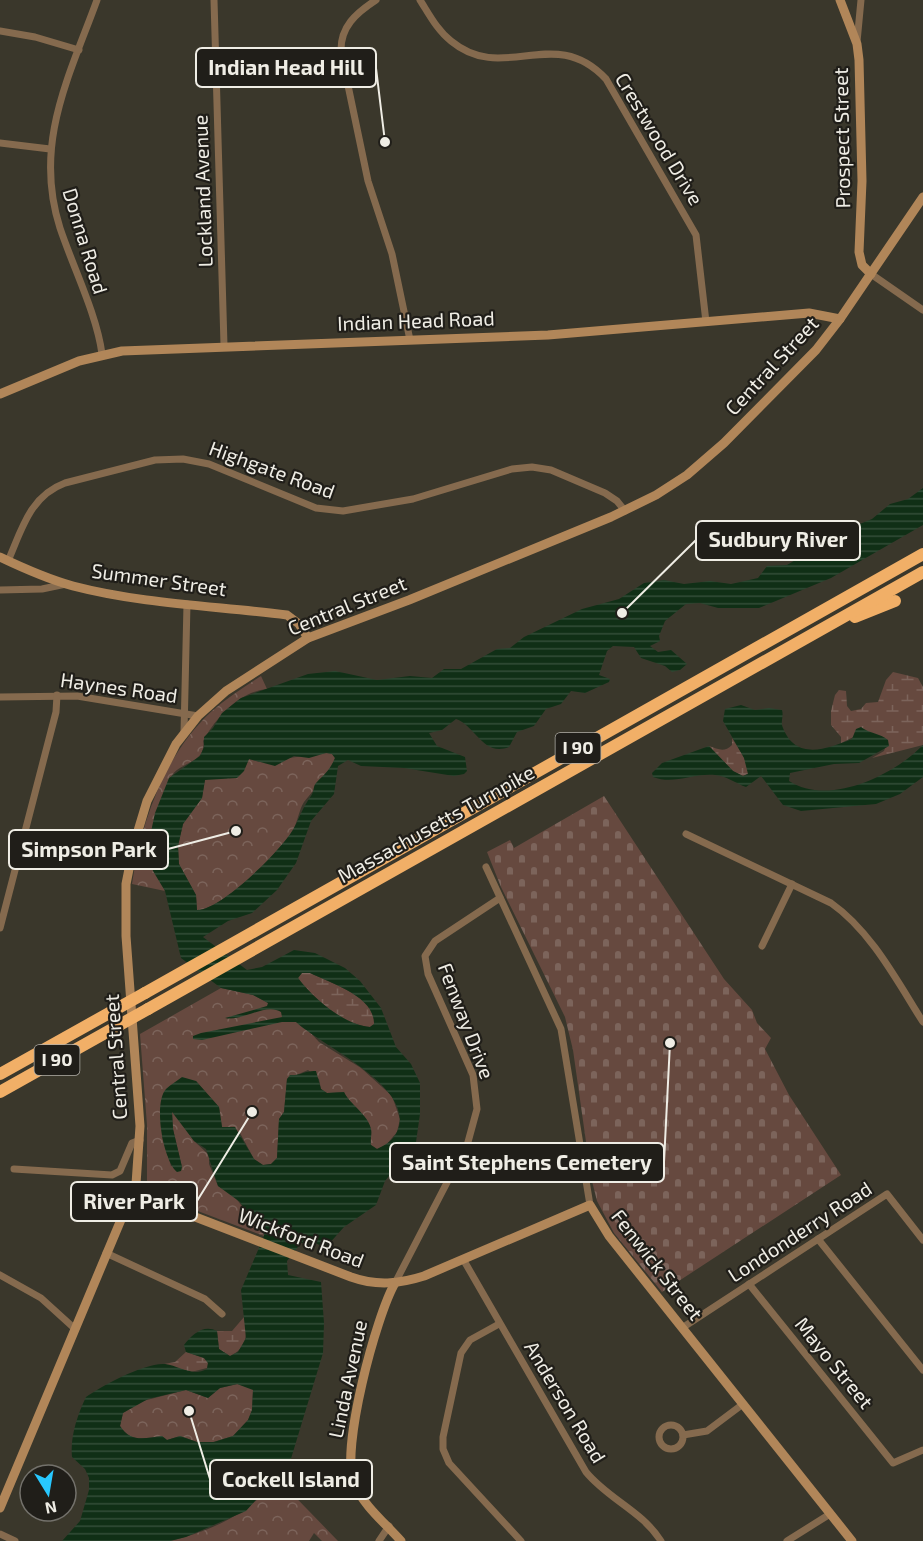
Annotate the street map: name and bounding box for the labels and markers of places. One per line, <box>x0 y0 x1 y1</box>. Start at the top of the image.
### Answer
callout: Indian Head Hill <box>196 48 376 87</box>
callout: Sudbury River <box>696 521 860 560</box>
callout: Simpson Park <box>9 830 168 869</box>
callout: Saint Stephens Cemetery <box>390 1143 664 1182</box>
callout: River Park <box>71 1182 197 1221</box>
callout: Cockell Island <box>210 1460 372 1499</box>

